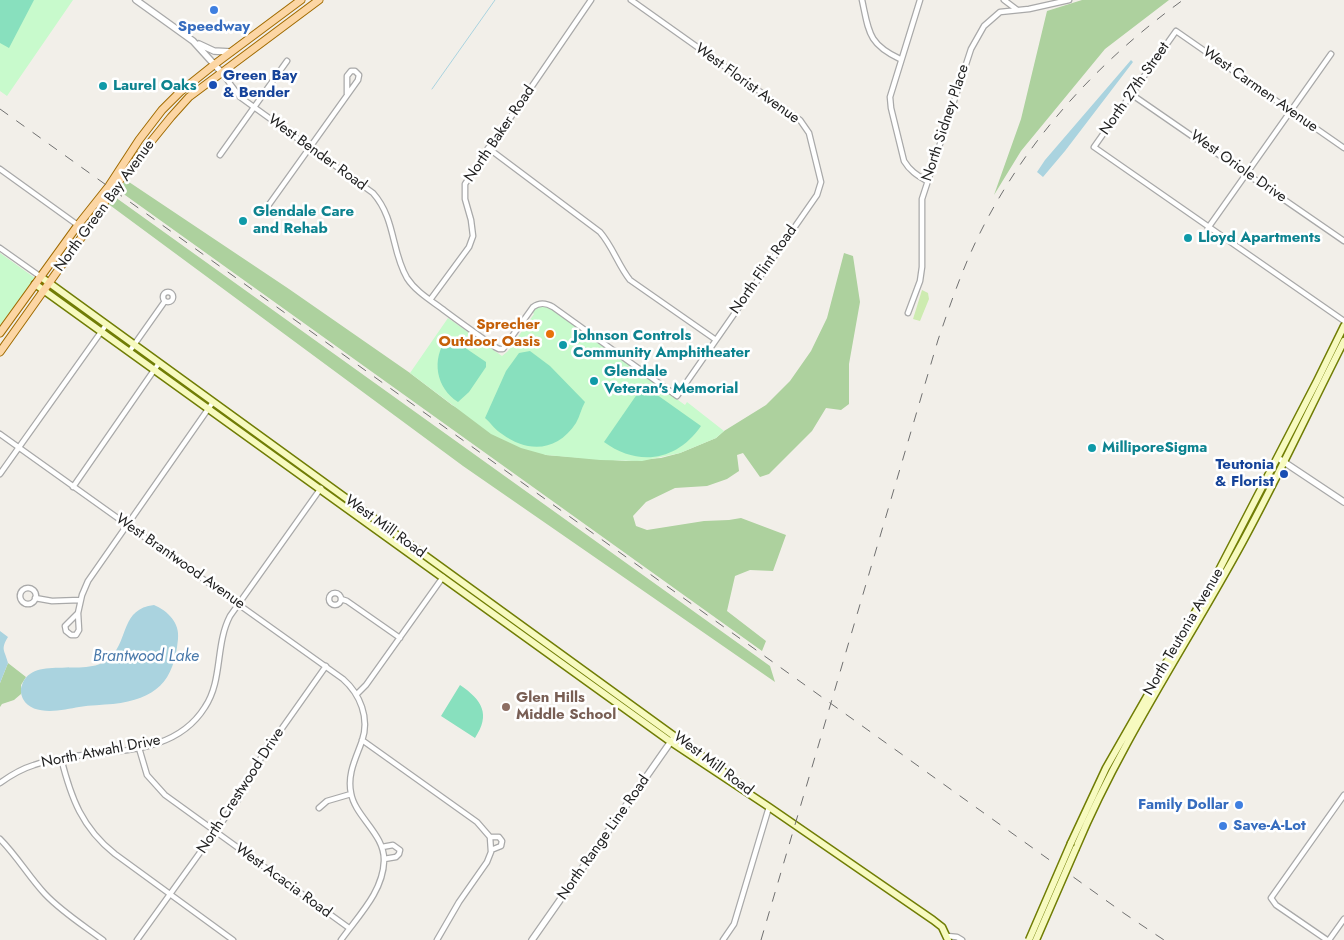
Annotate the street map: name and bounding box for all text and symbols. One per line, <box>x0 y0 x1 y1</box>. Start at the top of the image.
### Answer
marker: Speedway <box>208 4 220 16</box>
place label: Speedway <box>178 18 250 36</box>
street label: North 27th Street <box>1096 39 1174 139</box>
street label: West Florist Avenue <box>691 40 803 128</box>
street label: West Carmen Avenue <box>1199 43 1321 137</box>
street label: North Sidney Place <box>919 62 973 184</box>
place label: Green Bay & Bender <box>223 67 297 102</box>
place label: Laurel Oaks <box>113 77 197 95</box>
marker: Green Bay & Bender <box>207 79 219 91</box>
marker: Laurel Oaks <box>97 80 109 92</box>
street label: North Baker Road <box>461 82 539 186</box>
street label: West Bender Road <box>264 111 370 195</box>
street label: West Oriole Drive <box>1186 127 1290 207</box>
street label: North Green Bay Avenue <box>51 137 159 275</box>
place label: Glendale Care and Rehab <box>253 203 354 238</box>
marker: Glendale Care and Rehab <box>237 215 249 227</box>
street label: North Flint Road <box>727 222 801 318</box>
place label: Lloyd Apartments <box>1198 229 1321 247</box>
marker: Lloyd Apartments <box>1182 232 1194 244</box>
place label: Sprecher Outdoor Oasis <box>438 316 540 351</box>
place label: Johnson Controls Community Amphitheater <box>573 327 750 362</box>
marker: Sprecher Outdoor Oasis <box>544 328 556 340</box>
marker: Johnson Controls Community Amphitheater <box>557 339 569 351</box>
place label: Glendale Veteran's Memorial <box>604 363 738 398</box>
marker: Glendale Veteran's Memorial <box>588 375 600 387</box>
place label: MilliporeSigma <box>1102 439 1207 457</box>
marker: MilliporeSigma <box>1086 442 1098 454</box>
place label: Teutonia & Florist <box>1215 456 1274 491</box>
marker: Teutonia & Florist <box>1278 468 1290 480</box>
street label: West Mill Road <box>341 492 429 562</box>
street label: West Brantwood Avenue <box>112 511 248 613</box>
street label: North Teutonia Avenue <box>1140 565 1228 699</box>
water label: Brantwood Lake <box>93 647 199 667</box>
place label: Glen Hills Middle School <box>516 689 616 724</box>
marker: Glen Hills Middle School <box>500 701 512 713</box>
street label: North Crestwood Drive <box>194 725 288 857</box>
street label: West Mill Road <box>670 728 756 800</box>
street label: North Atwahl Drive <box>40 732 162 772</box>
street label: North Range Line Road <box>554 772 654 904</box>
place label: Family Dollar <box>1138 796 1229 814</box>
marker: Family Dollar <box>1233 799 1245 811</box>
place label: Save-A-Lot <box>1233 817 1306 835</box>
marker: Save-A-Lot <box>1217 820 1229 832</box>
street label: West Acacia Road <box>231 840 335 922</box>

